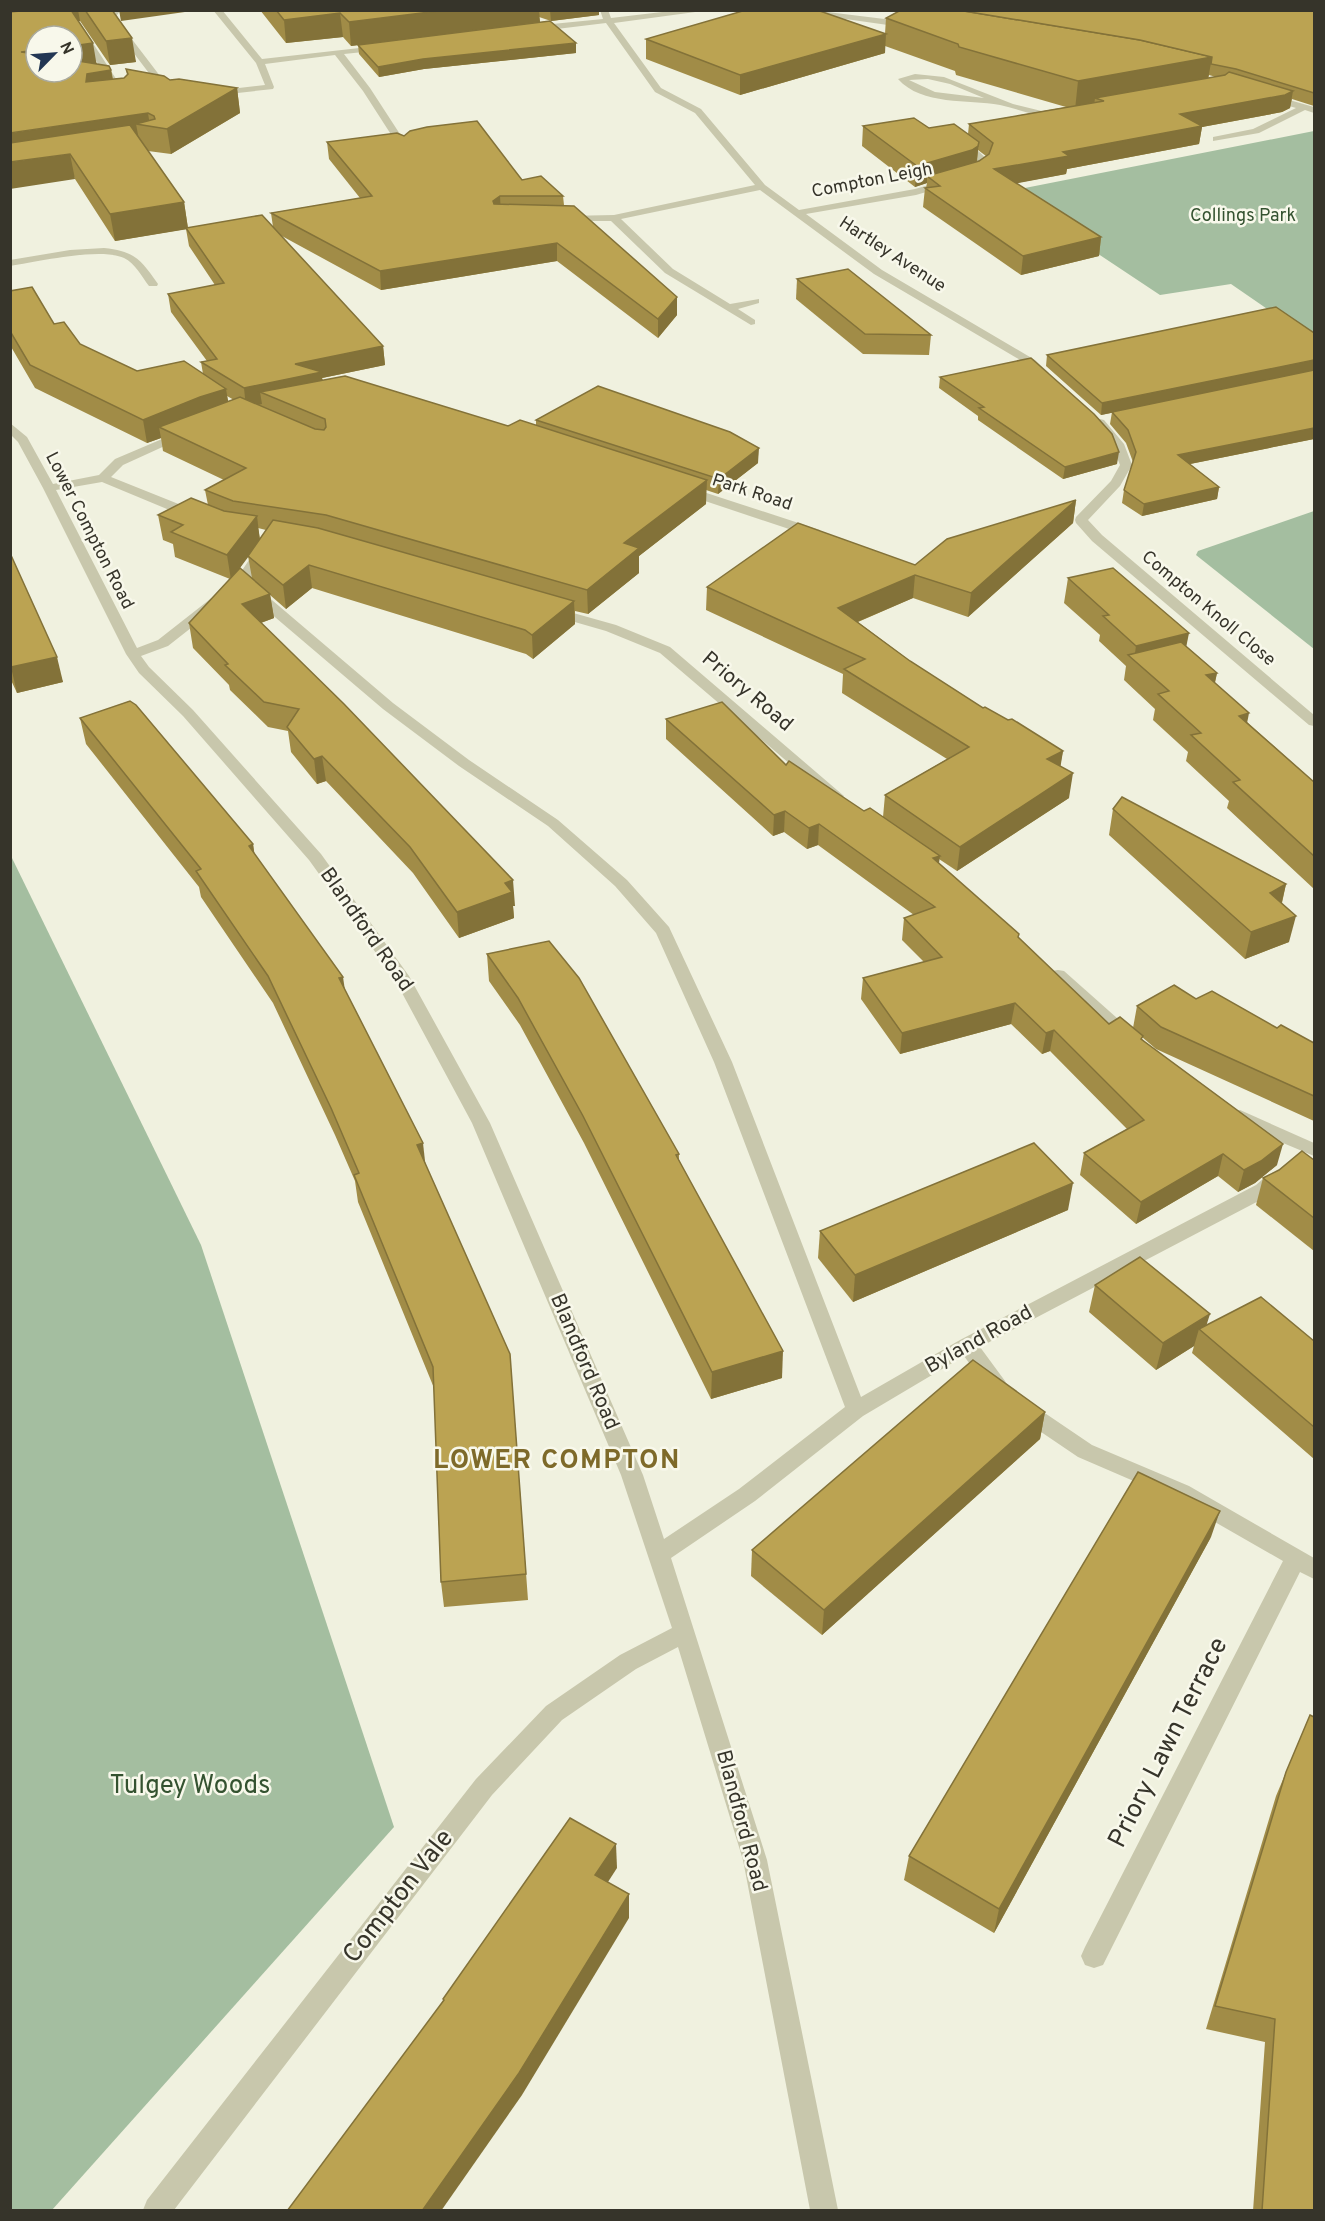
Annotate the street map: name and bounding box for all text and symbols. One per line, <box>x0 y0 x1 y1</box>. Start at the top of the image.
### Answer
north arrow <box>24 24 84 84</box>
text: N <box>54 39 77 58</box>
street label: Compton Leigh <box>810 158 934 204</box>
park label: Collings Park <box>1190 205 1296 228</box>
street label: Hartley Avenue <box>834 212 950 298</box>
street label: Lower Compton Road <box>39 448 139 614</box>
street label: Park Road <box>709 469 795 517</box>
street label: Compton Knoll Close <box>1136 546 1280 672</box>
street label: Priory Road <box>696 646 798 738</box>
street label: Blandford Road <box>313 863 419 997</box>
street label: Blandford Road <box>543 1290 625 1434</box>
street label: Byland Road <box>921 1299 1037 1381</box>
district label: LOWER COMPTON <box>433 1444 681 1478</box>
street label: Priory Lawn Terrace <box>1102 1632 1236 1854</box>
street label: Blandford Road <box>709 1747 773 1895</box>
park label: Tulgey Woods <box>110 1770 270 1803</box>
street label: Compton Vale <box>336 1823 462 1971</box>

